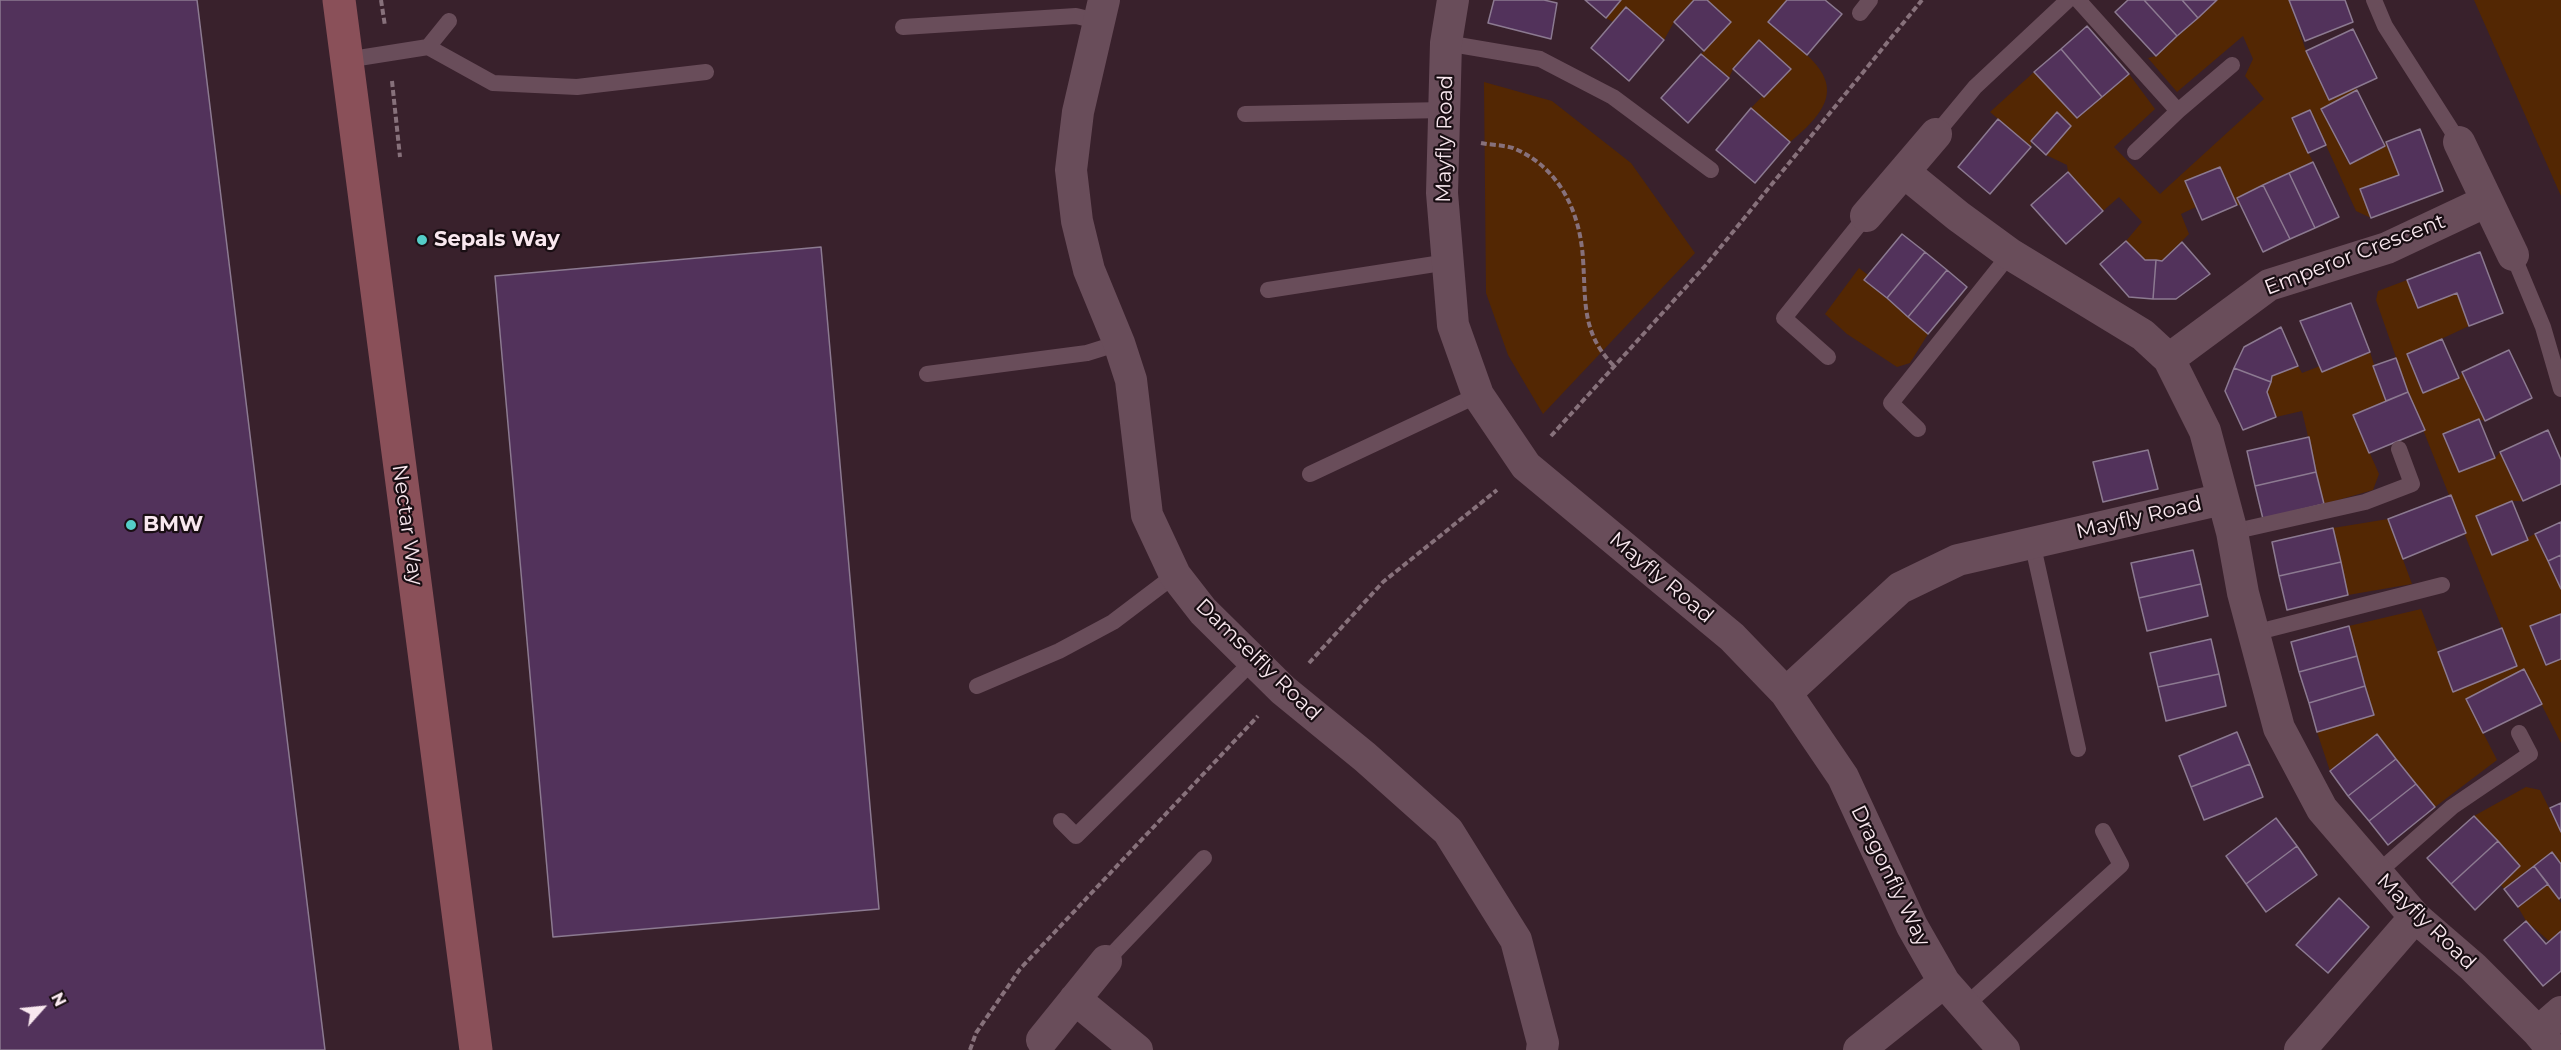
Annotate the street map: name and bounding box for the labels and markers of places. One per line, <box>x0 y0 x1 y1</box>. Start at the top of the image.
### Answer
place label: Sepals Way <box>434 227 560 253</box>
marker: Sepals Way <box>415 233 429 247</box>
place label: BMW <box>143 512 203 538</box>
marker: BMW <box>124 518 138 532</box>

